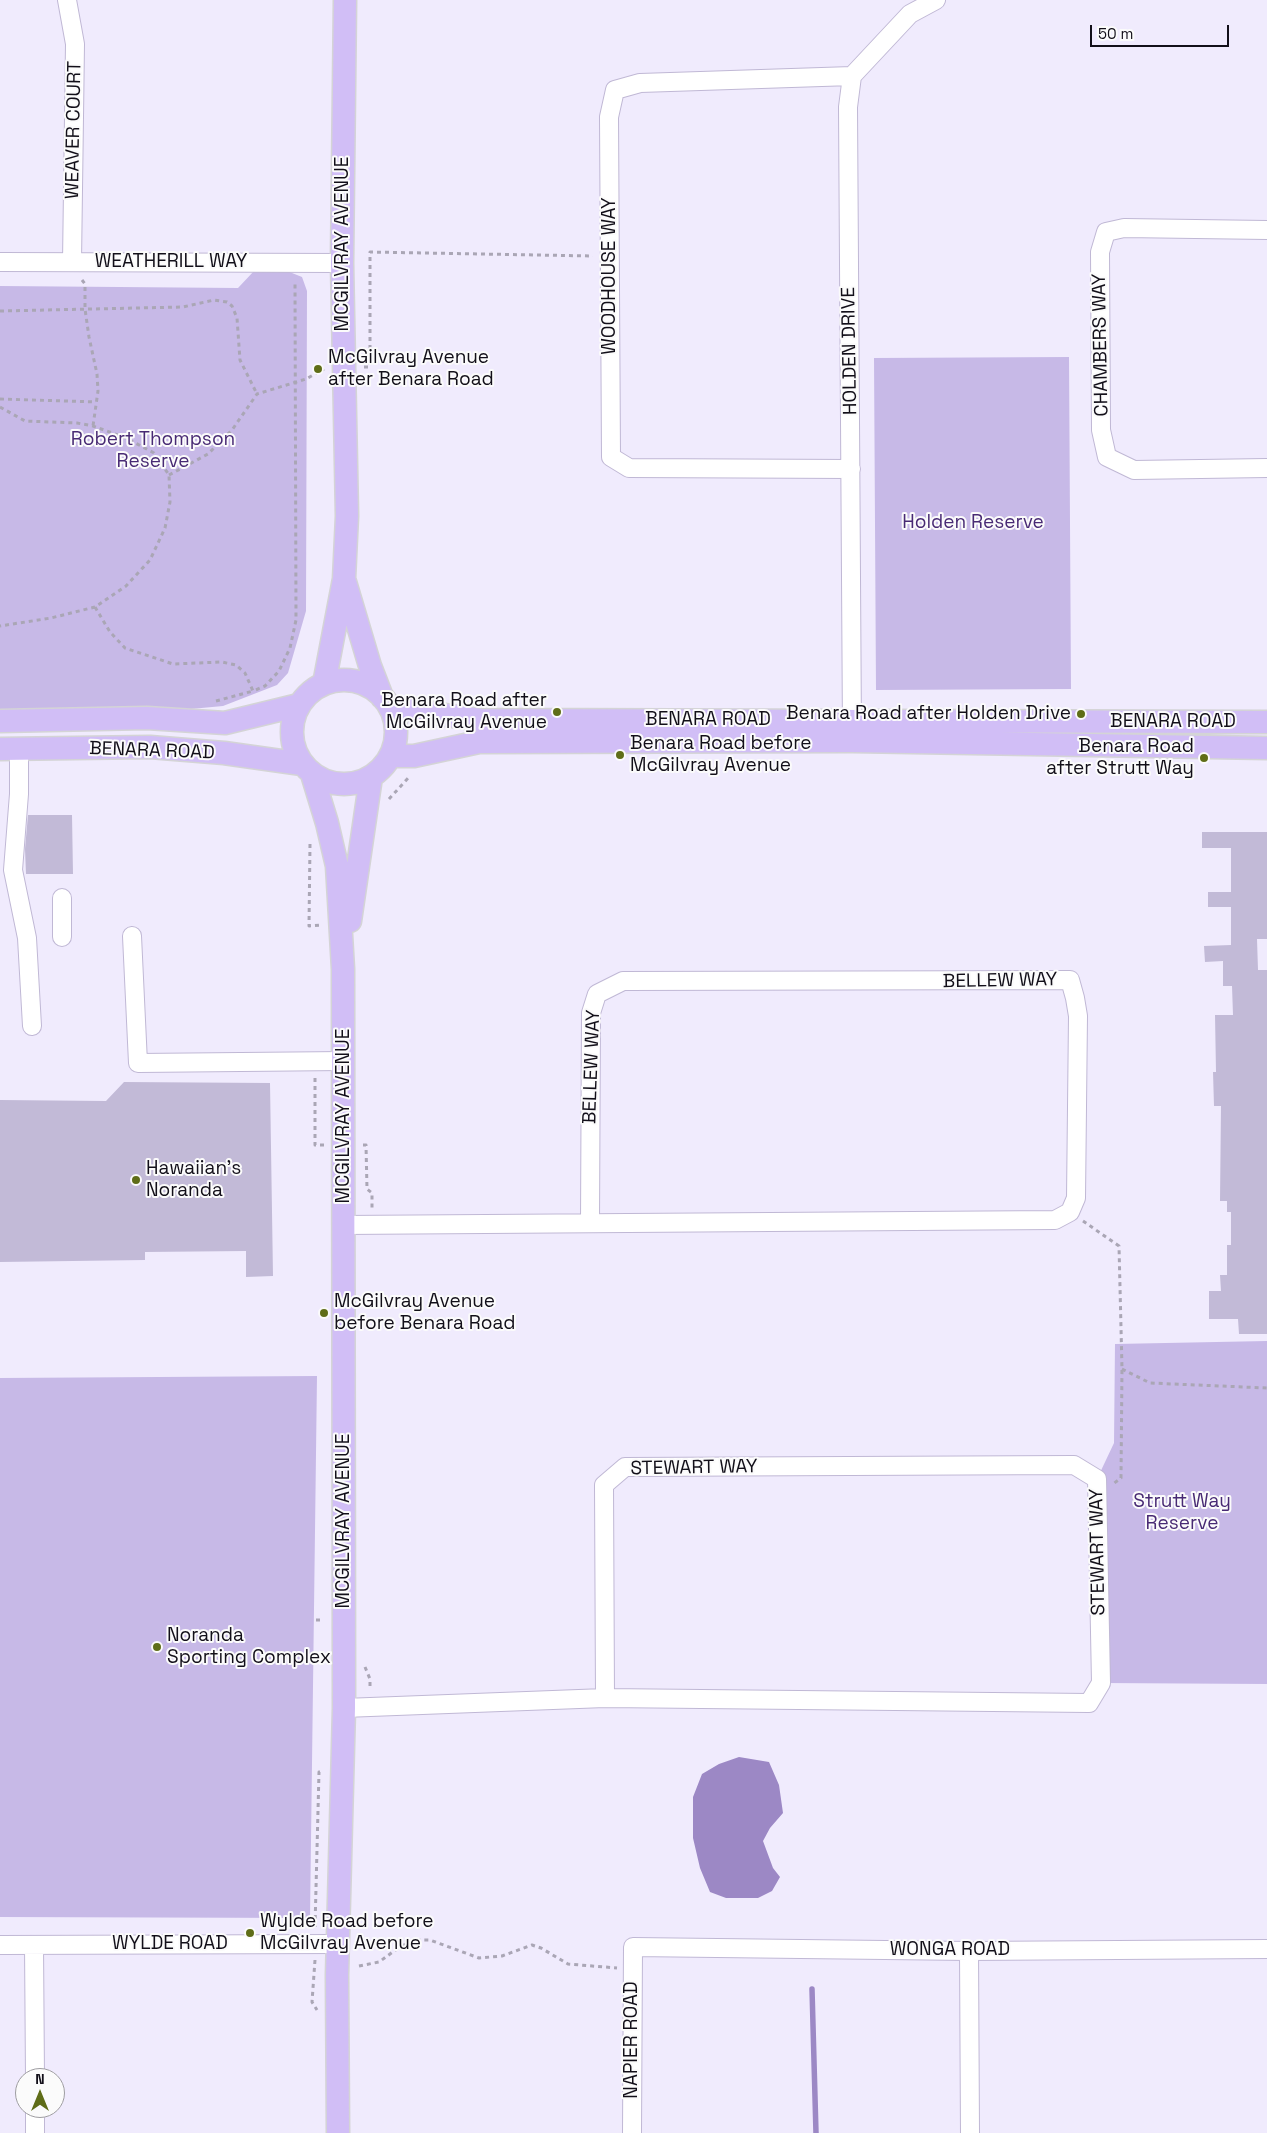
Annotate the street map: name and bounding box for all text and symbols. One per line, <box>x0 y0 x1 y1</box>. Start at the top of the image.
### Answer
scale bar <box>1092 15 1231 47</box>
text: 50 m <box>1098 24 1133 43</box>
street label: WEAVER COURT <box>61 61 87 199</box>
street label: MCGILVRAY AVENUE <box>332 157 354 331</box>
street label: WOODHOUSE WAY <box>599 197 621 355</box>
street label: WEATHERILL WAY <box>95 251 247 273</box>
street label: CHAMBERS WAY <box>1088 273 1114 417</box>
street label: HOLDEN DRIVE <box>837 287 863 415</box>
place label: McGilvray Avenue after Benara Road <box>328 347 494 391</box>
marker: McGilvray Avenue after Benara Road <box>312 363 324 375</box>
park label: Robert Thompson Reserve <box>71 429 235 473</box>
park label: Holden Reserve <box>902 512 1044 534</box>
place label: Benara Road after McGilvray Avenue <box>381 690 547 734</box>
place label: Benara Road after Holden Drive <box>786 703 1071 725</box>
marker: Benara Road after McGilvray Avenue <box>551 706 563 718</box>
marker: Benara Road after Holden Drive <box>1075 708 1087 720</box>
street label: BENARA ROAD <box>645 709 771 731</box>
street label: BENARA ROAD <box>1110 711 1236 733</box>
place label: Benara Road before McGilvray Avenue <box>630 733 811 777</box>
place label: Benara Road after Strutt Way <box>1046 736 1194 780</box>
street label: BENARA ROAD <box>89 737 215 765</box>
marker: Benara Road before McGilvray Avenue <box>614 749 626 761</box>
marker: Benara Road after Strutt Way <box>1198 752 1210 764</box>
street label: BELLEW WAY <box>943 969 1057 993</box>
street label: BELLEW WAY <box>579 1009 605 1125</box>
street label: MCGILVRAY AVENUE <box>333 1029 355 1203</box>
place label: Hawaiian's Noranda <box>146 1158 241 1202</box>
marker: Hawaiian's Noranda <box>130 1174 142 1186</box>
place label: McGilvray Avenue before Benara Road <box>334 1291 515 1335</box>
marker: McGilvray Avenue before Benara Road <box>318 1307 330 1319</box>
street label: MCGILVRAY AVENUE <box>333 1434 355 1608</box>
street label: STEWART WAY <box>630 1455 758 1481</box>
street label: STEWART WAY <box>1085 1488 1111 1616</box>
park label: Strutt Way Reserve <box>1133 1491 1231 1535</box>
place label: Noranda Sporting Complex <box>167 1625 331 1669</box>
marker: Noranda Sporting Complex <box>151 1641 163 1653</box>
place label: Wylde Road before McGilvray Avenue <box>260 1911 434 1955</box>
marker: Wylde Road before McGilvray Avenue <box>244 1927 256 1939</box>
street label: WYLDE ROAD <box>112 1933 228 1955</box>
street label: WONGA ROAD <box>890 1939 1010 1961</box>
street label: NAPIER ROAD <box>621 1981 643 2099</box>
north arrow <box>15 2068 65 2118</box>
text: N <box>35 2070 45 2088</box>

